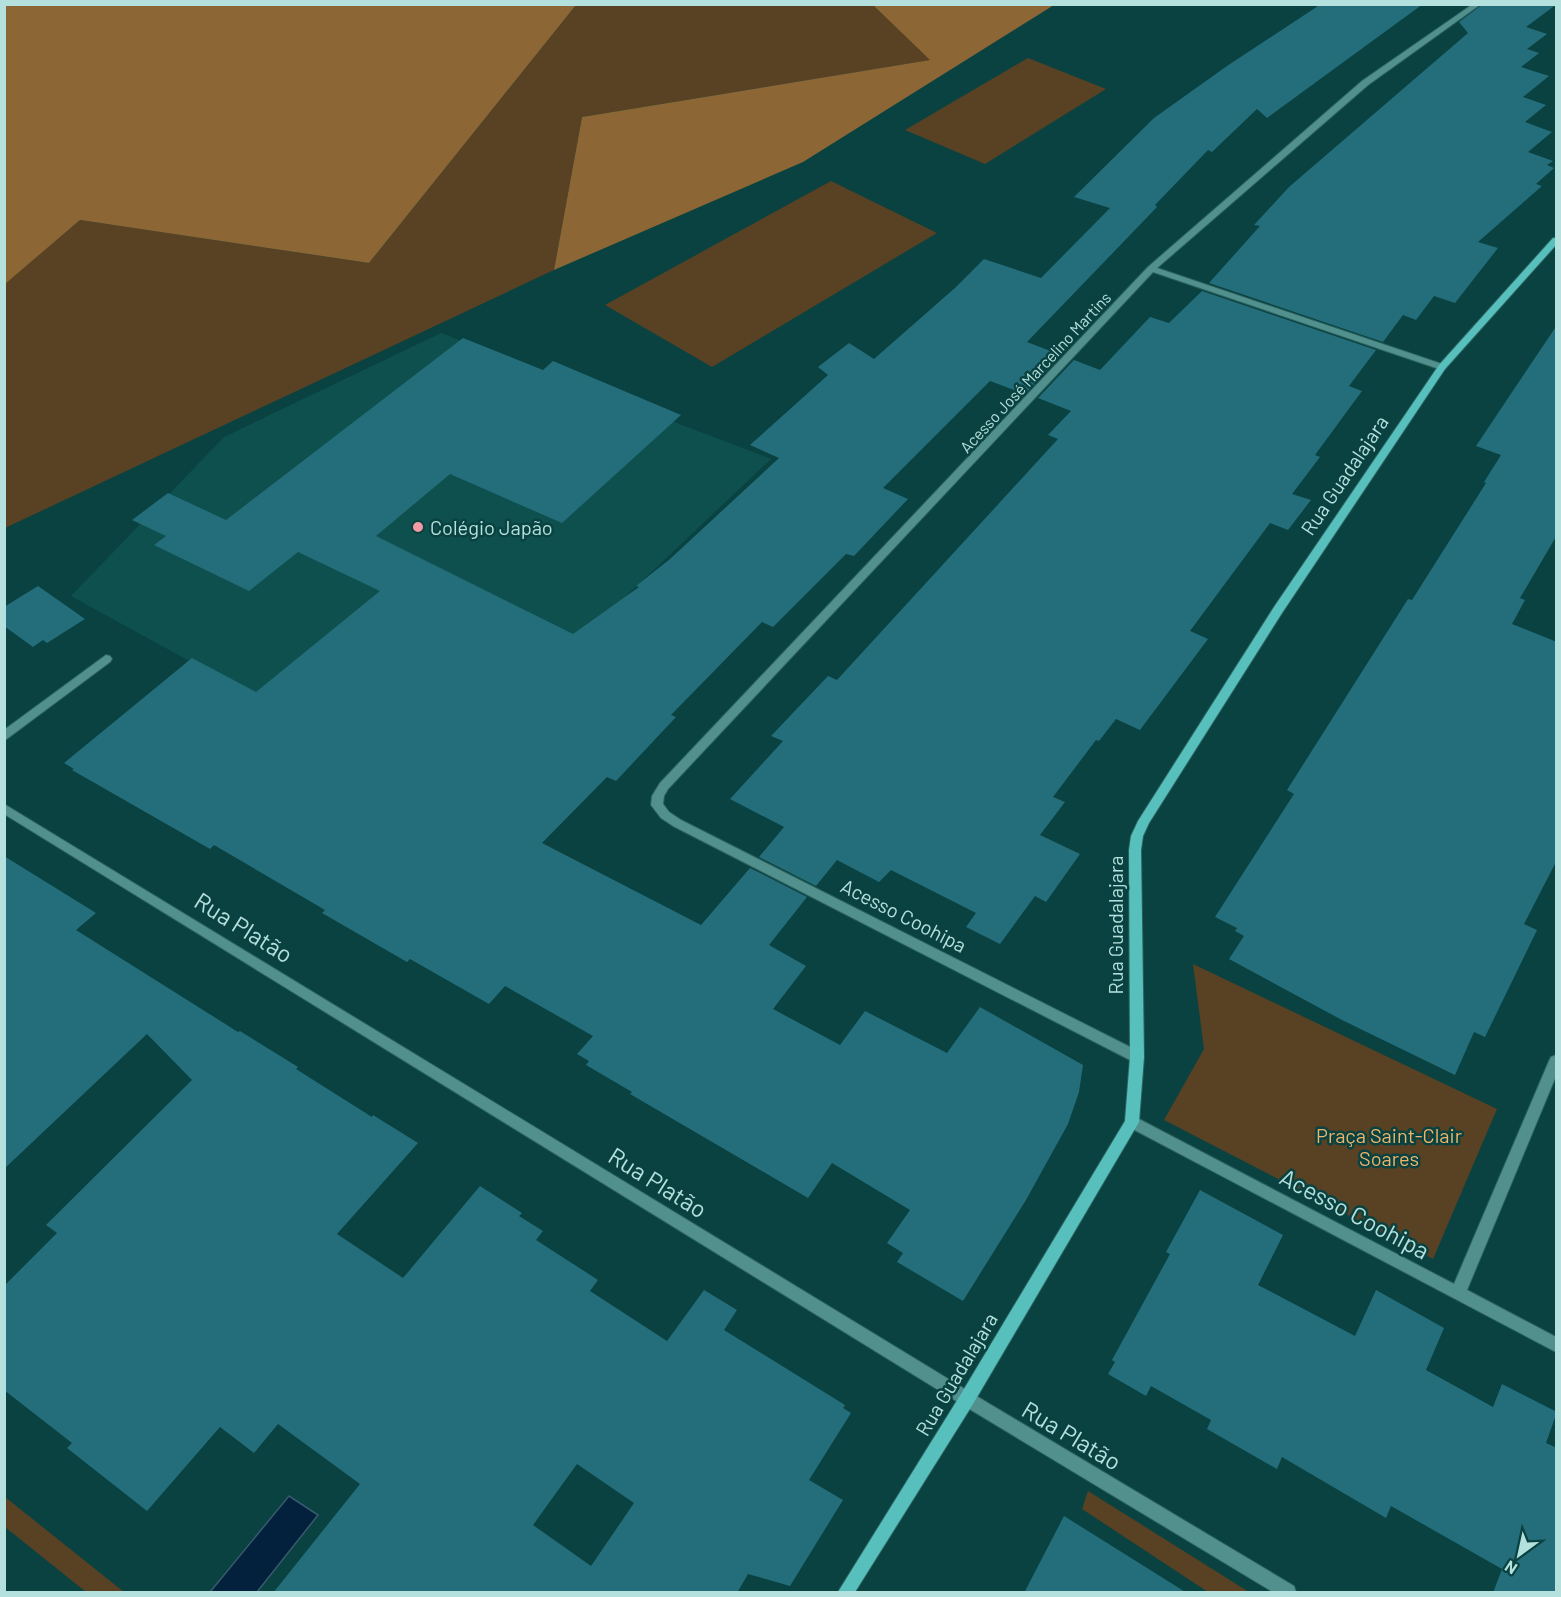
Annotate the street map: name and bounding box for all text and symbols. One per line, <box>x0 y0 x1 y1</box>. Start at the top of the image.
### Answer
street label: Acesso José Marcelino Martins <box>955 288 1115 456</box>
street label: Rua Guadalajara <box>1295 411 1393 539</box>
place label: Colégio Japão <box>430 515 553 539</box>
marker: Colégio Japão <box>411 520 425 534</box>
street label: Rua Guadalajara <box>1103 856 1127 994</box>
street label: Acesso Coohipa <box>837 873 971 957</box>
street label: Rua Platão <box>190 885 298 969</box>
park label: Praça Saint-Clair Soares <box>1316 1123 1462 1170</box>
street label: Rua Platão <box>604 1140 712 1224</box>
street label: Acesso Coohipa <box>1275 1161 1435 1265</box>
street label: Rua Guadalajara <box>910 1308 1002 1440</box>
street label: Rua Platão <box>1017 1394 1127 1476</box>
north arrow <box>1489 1525 1549 1585</box>
text: N <box>1501 1557 1520 1579</box>

